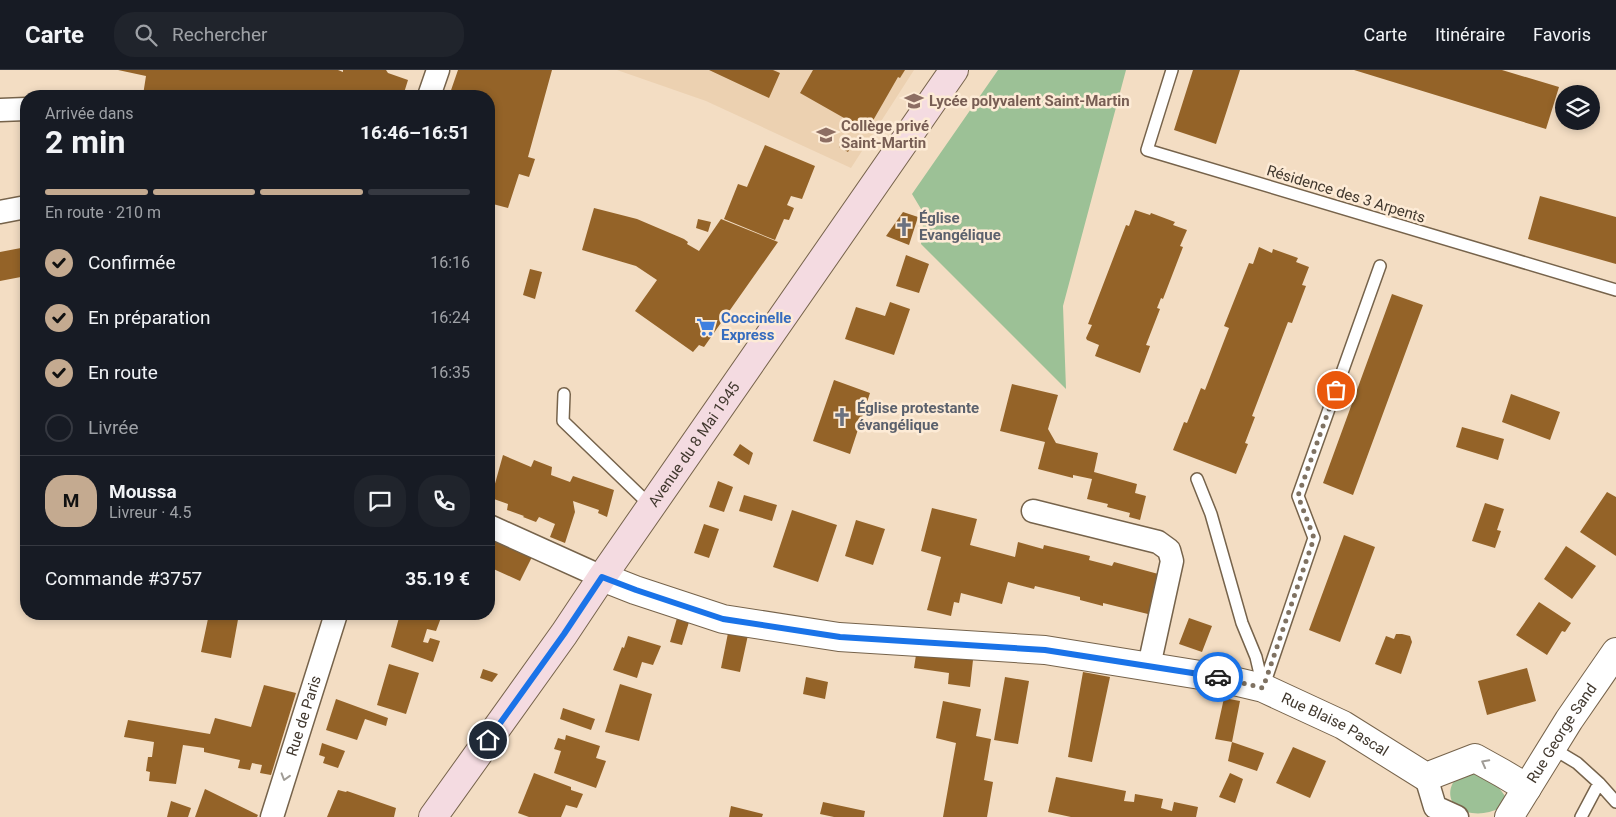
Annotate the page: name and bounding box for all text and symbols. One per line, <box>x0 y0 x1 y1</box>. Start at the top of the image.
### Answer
search box <box>114 12 464 57</box>
text: Carte <box>25 21 84 49</box>
icon: search <box>132 21 160 49</box>
text: Rechercher <box>172 23 267 46</box>
text: Carte <box>1364 24 1407 45</box>
text: Itinéraire <box>1435 24 1505 45</box>
text: Favoris <box>1533 24 1591 45</box>
map controls <box>1555 85 1600 130</box>
button: layers <box>1555 85 1600 130</box>
school or university icon: Lycée polyvalent Saint-Martin <box>903 90 925 112</box>
place label: Lycée polyvalent Saint-Martin <box>929 92 1130 110</box>
text: Arrivée dans <box>45 104 134 123</box>
place label: Collège privé Saint-Martin <box>841 117 929 152</box>
text: 16:46–16:51 <box>360 121 470 144</box>
text: 2 min <box>45 123 125 161</box>
school or university icon: Collège privé Saint-Martin <box>815 124 837 146</box>
street label: Résidence des 3 Arpents <box>1264 161 1428 227</box>
text: En route · 210 m <box>45 203 161 222</box>
place label: Église Evangélique <box>919 209 1001 244</box>
church icon: Église Evangélique <box>893 216 915 238</box>
icon: check <box>45 249 73 277</box>
text: Confirmée <box>88 251 175 274</box>
text: 16:16 <box>430 253 470 272</box>
icon: check <box>45 304 73 332</box>
text: En préparation <box>88 306 211 329</box>
text: 16:24 <box>430 308 470 327</box>
place label: Coccinelle Express <box>721 309 791 344</box>
supermarket icon: Coccinelle Express <box>695 316 717 338</box>
icon: check <box>45 359 73 387</box>
text: En route <box>88 361 158 384</box>
text: 16:35 <box>430 363 470 382</box>
pin <box>1315 369 1357 411</box>
icon: bag <box>1322 376 1350 404</box>
street label: Avenue du 8 Mai 1945 <box>644 379 744 510</box>
place label: Église protestante évangélique <box>857 399 979 434</box>
church icon: Église protestante évangélique <box>831 406 853 428</box>
text: Livrée <box>88 416 138 439</box>
button: chat <box>354 475 406 527</box>
button: phone <box>418 475 470 527</box>
text: Moussa <box>109 480 177 503</box>
text: M <box>63 489 79 512</box>
text: Livreur · 4.5 <box>109 503 192 522</box>
text: Commande #3757 <box>45 567 202 590</box>
text: 35.19 € <box>405 567 470 590</box>
courier <box>1193 652 1243 702</box>
icon: car <box>1204 663 1232 691</box>
street label: Rue de Paris <box>283 673 325 758</box>
street label: Rue George Sand <box>1523 680 1601 786</box>
street label: Rue Blaise Pascal <box>1279 689 1392 760</box>
pin <box>467 719 509 761</box>
icon: home <box>474 726 502 754</box>
one-way arrow <box>1481 759 1490 769</box>
one-way arrow <box>280 773 290 781</box>

